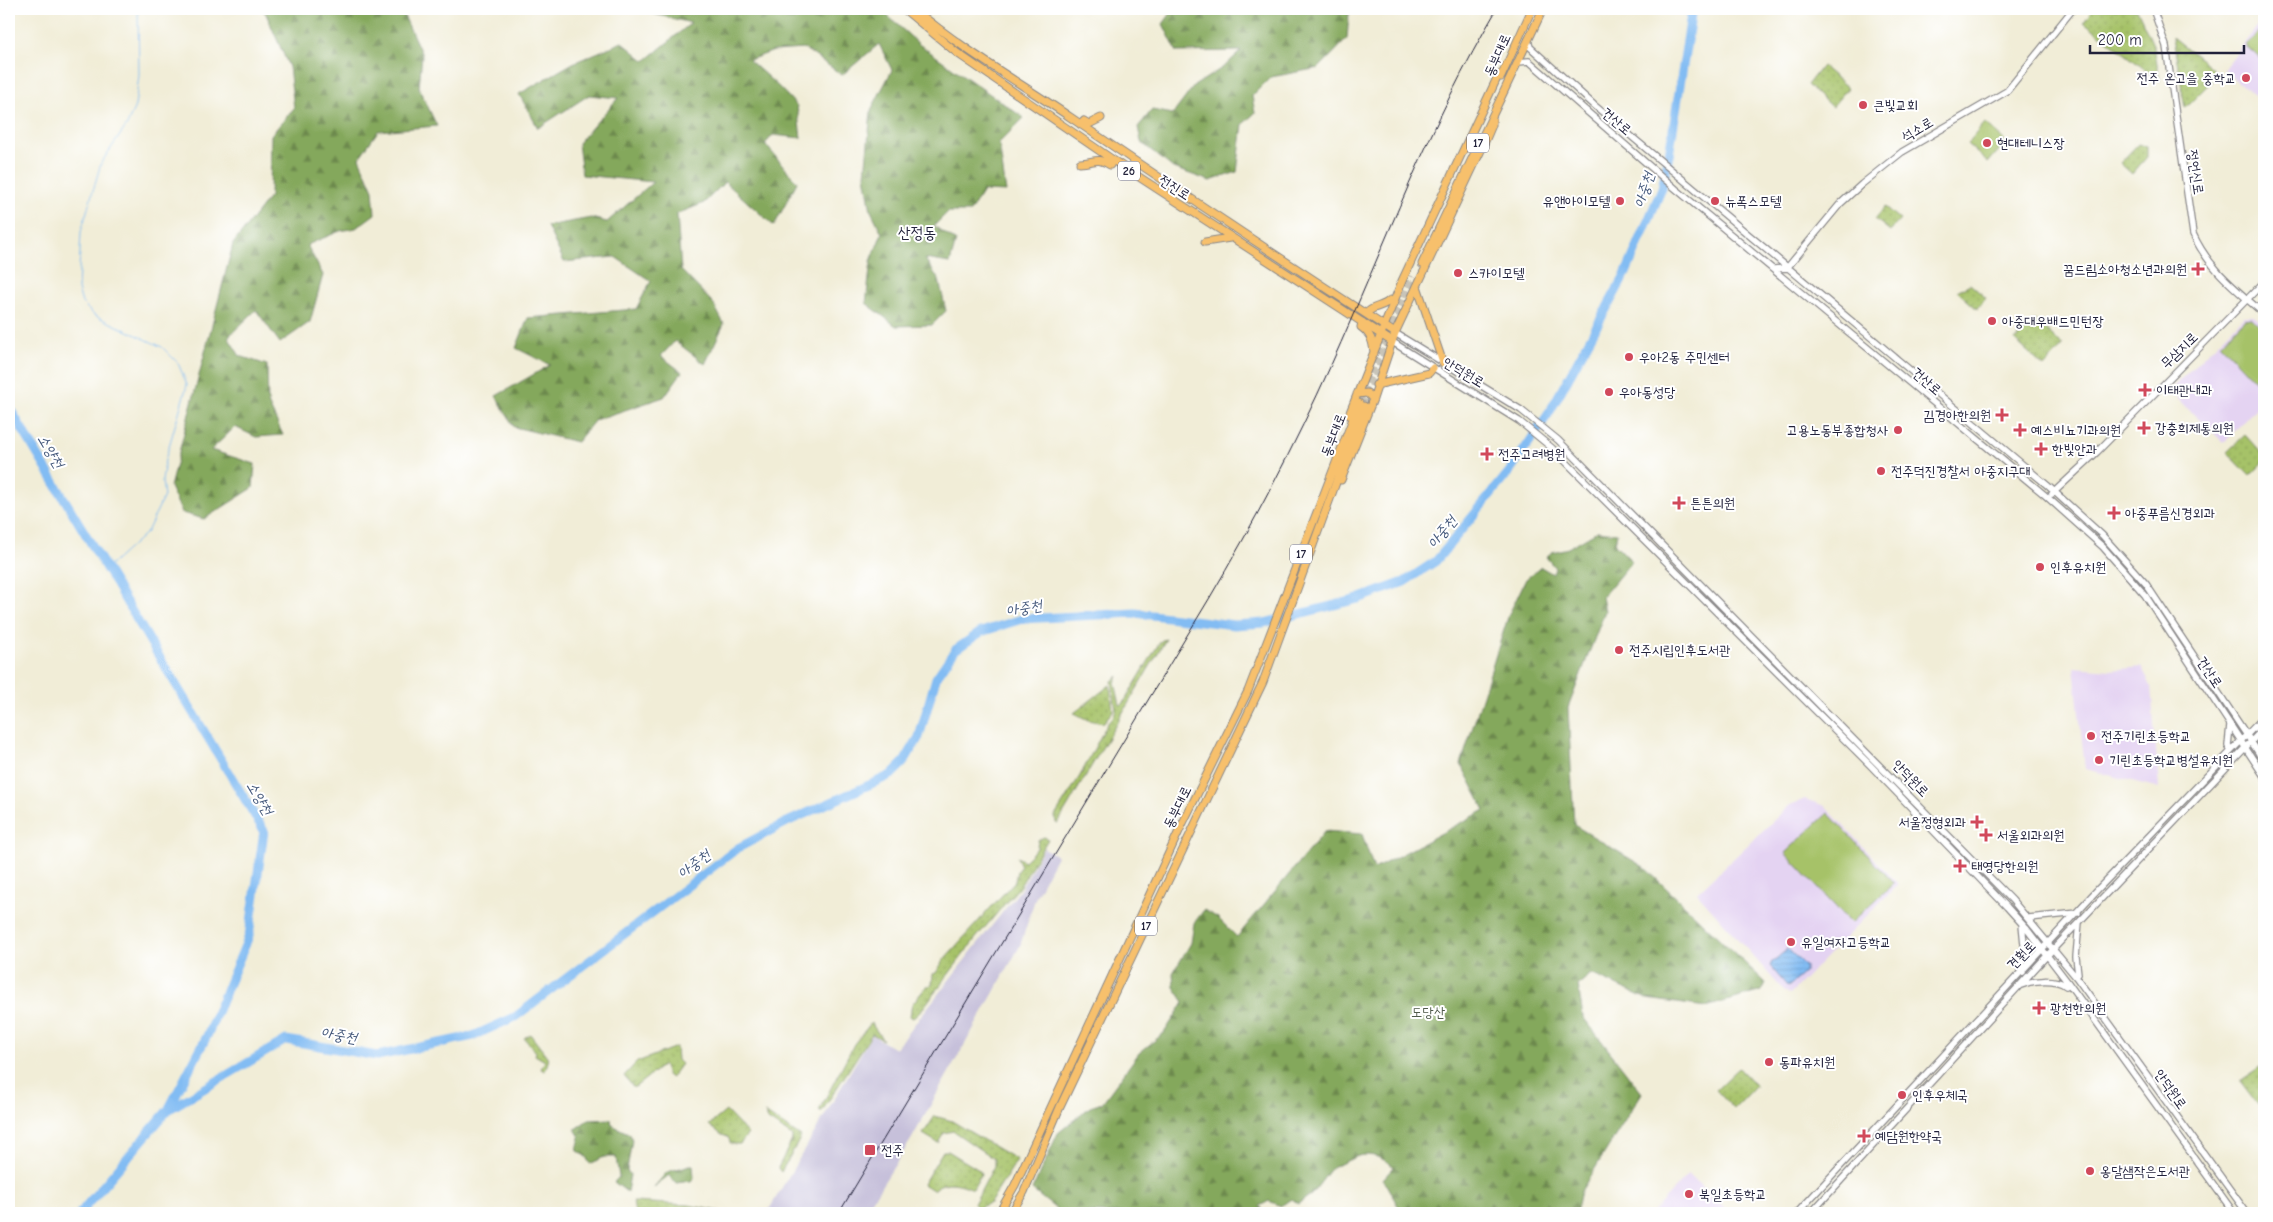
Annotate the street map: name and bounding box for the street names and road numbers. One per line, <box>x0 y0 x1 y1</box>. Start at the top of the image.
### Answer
street label: 동부대로 <box>1481 31 1514 79</box>
street label: 건산로 <box>1598 104 1635 139</box>
street label: 석소로 <box>1898 113 1936 145</box>
road number: 17 <box>1467 134 1489 152</box>
street label: 정언신로 <box>2184 148 2207 196</box>
road number: 26 <box>1118 162 1140 180</box>
street label: 전진로 <box>1156 171 1194 204</box>
street label: 무삼지로 <box>2157 329 2201 372</box>
street label: 안덕원로 <box>1440 354 1487 391</box>
street label: 건산로 <box>1908 364 1945 399</box>
street label: 동부대로 <box>1317 411 1349 459</box>
road number: 17 <box>1290 544 1312 564</box>
street label: 건산로 <box>2193 653 2226 691</box>
street label: 안덕원로 <box>1889 756 1932 800</box>
street label: 동부대로 <box>1160 783 1195 831</box>
road number: 17 <box>1135 916 1157 936</box>
street label: 견훤로 <box>2004 937 2039 973</box>
street label: 안덕원로 <box>2151 1066 2190 1113</box>

